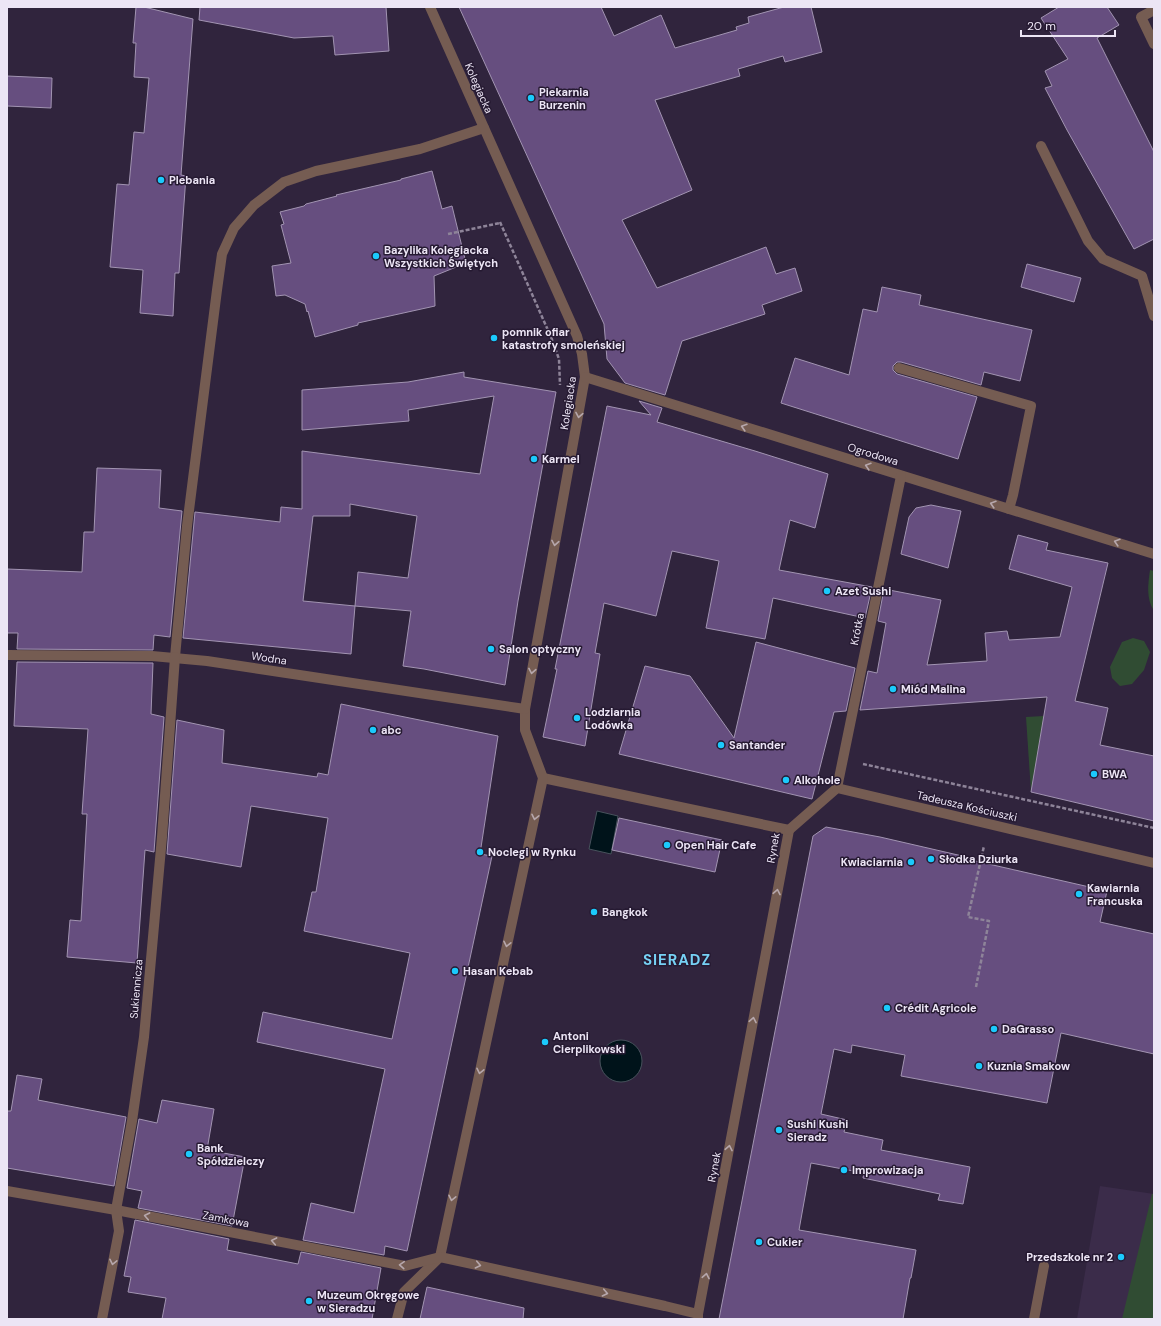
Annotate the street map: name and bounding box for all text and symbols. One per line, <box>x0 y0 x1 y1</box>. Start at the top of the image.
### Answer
scale bar <box>1021 12 1115 38</box>
text: 20 m <box>1027 18 1056 34</box>
street label: Kolegiacka <box>462 61 496 115</box>
place label: Piekarnia Burzenin <box>539 85 589 112</box>
marker: Piekarnia Burzenin <box>526 93 536 103</box>
place label: Plebania <box>169 173 215 187</box>
marker: Plebania <box>156 175 166 185</box>
place label: Bazylika Kolegiacka Wszystkich Świętych <box>384 243 498 270</box>
marker: Bazylika Kolegiacka Wszystkich Świętych <box>371 251 381 261</box>
place label: pomnik ofiar katastrofy smoleńskiej <box>502 325 625 352</box>
marker: pomnik ofiar katastrofy smoleńskiej <box>489 333 499 343</box>
street label: Kolegiacka <box>557 375 579 431</box>
one-way arrow <box>575 412 583 418</box>
one-way arrow <box>741 423 748 431</box>
street label: Ogrodowa <box>846 440 900 468</box>
place label: Karmel <box>542 452 580 466</box>
marker: Karmel <box>529 454 539 464</box>
one-way arrow <box>865 462 872 470</box>
one-way arrow <box>989 500 996 509</box>
one-way arrow <box>1113 538 1120 547</box>
one-way arrow <box>552 540 560 546</box>
place label: Azet Sushi <box>835 584 891 598</box>
marker: Azet Sushi <box>822 586 832 596</box>
street label: Krótka <box>847 612 867 646</box>
place label: Salon optyczny <box>499 642 581 656</box>
marker: Salon optyczny <box>486 644 496 654</box>
street label: Wodna <box>250 648 288 668</box>
one-way arrow <box>528 668 537 674</box>
place label: Miód Malina <box>901 682 966 696</box>
marker: Miód Malina <box>888 684 898 694</box>
place label: Lodziarnia Lodówka <box>585 705 640 732</box>
marker: Lodziarnia Lodówka <box>572 713 582 723</box>
place label: abc <box>381 723 402 737</box>
marker: abc <box>368 725 378 735</box>
place label: Santander <box>729 738 786 752</box>
marker: Santander <box>716 740 726 750</box>
place label: BWA <box>1102 767 1127 781</box>
marker: BWA <box>1089 769 1099 779</box>
place label: Alkohole <box>794 773 841 787</box>
marker: Alkohole <box>781 775 791 785</box>
street label: Tadeusza Kościuszki <box>916 788 1018 824</box>
one-way arrow <box>531 813 539 820</box>
street label: Rynek <box>763 831 783 864</box>
place label: Open Hair Cafe <box>675 838 757 852</box>
marker: Open Hair Cafe <box>662 840 672 850</box>
place label: Noclegi w Rynku <box>488 845 576 859</box>
marker: Noclegi w Rynku <box>475 847 485 857</box>
place label: Słodka Dziurka <box>939 852 1018 866</box>
marker: Słodka Dziurka <box>926 854 936 864</box>
place label: Kwiaciarnia <box>841 855 903 869</box>
marker: Kwiaciarnia <box>906 857 916 867</box>
place label: Kawiarnia Francuska <box>1087 881 1143 908</box>
one-way arrow <box>772 889 781 895</box>
marker: Kawiarnia Francuska <box>1074 889 1084 899</box>
place label: Bangkok <box>602 905 648 919</box>
marker: Bangkok <box>589 907 599 917</box>
one-way arrow <box>504 941 512 947</box>
district label: SIERADZ <box>643 950 711 970</box>
street label: Sukiennicza <box>126 959 146 1019</box>
place label: Hasan Kebab <box>463 964 533 978</box>
marker: Hasan Kebab <box>450 966 460 976</box>
place label: Crédit Agricole <box>895 1001 977 1015</box>
marker: Crédit Agricole <box>882 1003 892 1013</box>
one-way arrow <box>749 1017 757 1023</box>
place label: DaGrasso <box>1002 1022 1054 1036</box>
marker: DaGrasso <box>989 1024 999 1034</box>
place label: Antoni Cierplikowski <box>553 1029 625 1056</box>
marker: Antoni Cierplikowski <box>540 1037 550 1047</box>
place label: Kuznia Smakow <box>987 1059 1070 1073</box>
marker: Kuznia Smakow <box>974 1061 984 1071</box>
one-way arrow <box>476 1068 484 1074</box>
place label: Sushi Kushi Sieradz <box>787 1117 848 1144</box>
marker: Sushi Kushi Sieradz <box>774 1125 784 1135</box>
place label: Bank Spółdzielczy <box>197 1141 265 1168</box>
one-way arrow <box>725 1145 733 1151</box>
marker: Bank Spółdzielczy <box>184 1149 194 1159</box>
street label: Rynek <box>704 1150 724 1183</box>
place label: Improwizacja <box>852 1163 924 1177</box>
marker: Improwizacja <box>839 1165 849 1175</box>
one-way arrow <box>449 1195 457 1201</box>
street label: Zamkowa <box>201 1208 251 1230</box>
one-way arrow <box>143 1212 150 1221</box>
place label: Cukier <box>767 1235 803 1249</box>
one-way arrow <box>271 1237 277 1246</box>
marker: Cukier <box>754 1237 764 1247</box>
place label: Przedszkole nr 2 <box>1026 1250 1113 1264</box>
marker: Przedszkole nr 2 <box>1116 1252 1126 1262</box>
one-way arrow <box>110 1259 118 1265</box>
one-way arrow <box>399 1260 405 1269</box>
one-way arrow <box>475 1261 481 1269</box>
one-way arrow <box>701 1272 709 1279</box>
place label: Muzeum Okręgowe w Sieradzu <box>317 1288 420 1315</box>
one-way arrow <box>602 1288 608 1296</box>
marker: Muzeum Okręgowe w Sieradzu <box>304 1296 314 1306</box>

